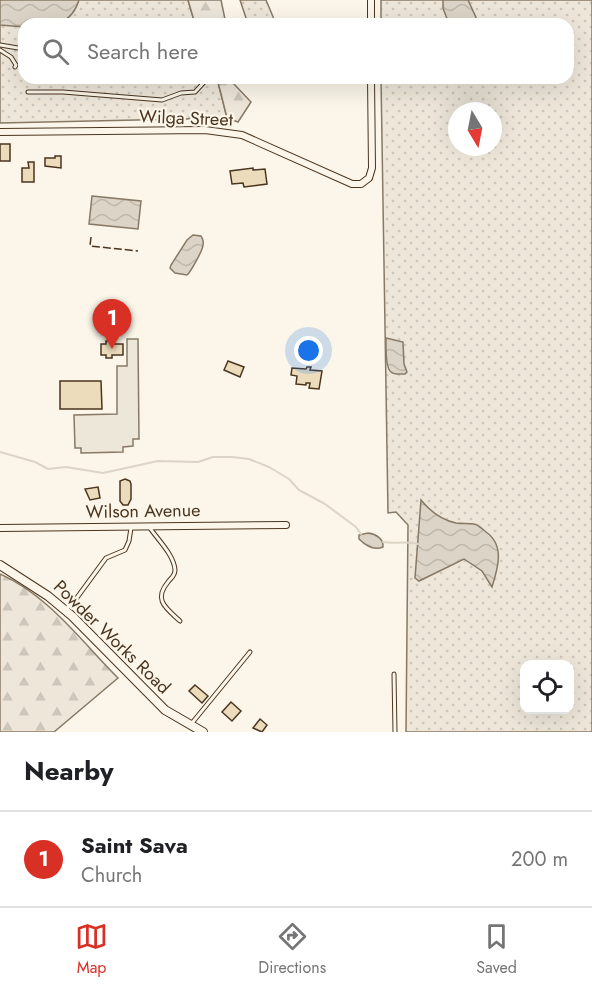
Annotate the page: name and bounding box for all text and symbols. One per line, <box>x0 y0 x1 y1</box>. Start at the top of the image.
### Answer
search box <box>18 18 574 84</box>
icon: search <box>39 35 72 68</box>
text: Search here <box>87 35 198 67</box>
north arrow <box>448 102 502 156</box>
street label: Wilga Street <box>139 103 234 133</box>
pin: 1 <box>92 300 132 349</box>
your location <box>294 336 323 365</box>
street label: Wilson Avenue <box>85 497 201 525</box>
street label: Powder Works Road <box>48 574 176 700</box>
map controls <box>520 660 574 714</box>
button: locate <box>520 660 574 714</box>
text: Nearby <box>24 752 113 790</box>
text: Saint Sava <box>81 829 188 861</box>
text: 1 <box>38 845 49 874</box>
text: 200 m <box>511 845 568 874</box>
text: Church <box>81 861 142 890</box>
tab: Map <box>75 920 108 979</box>
tab: Directions <box>258 920 326 979</box>
tab: Saved <box>476 920 517 979</box>

